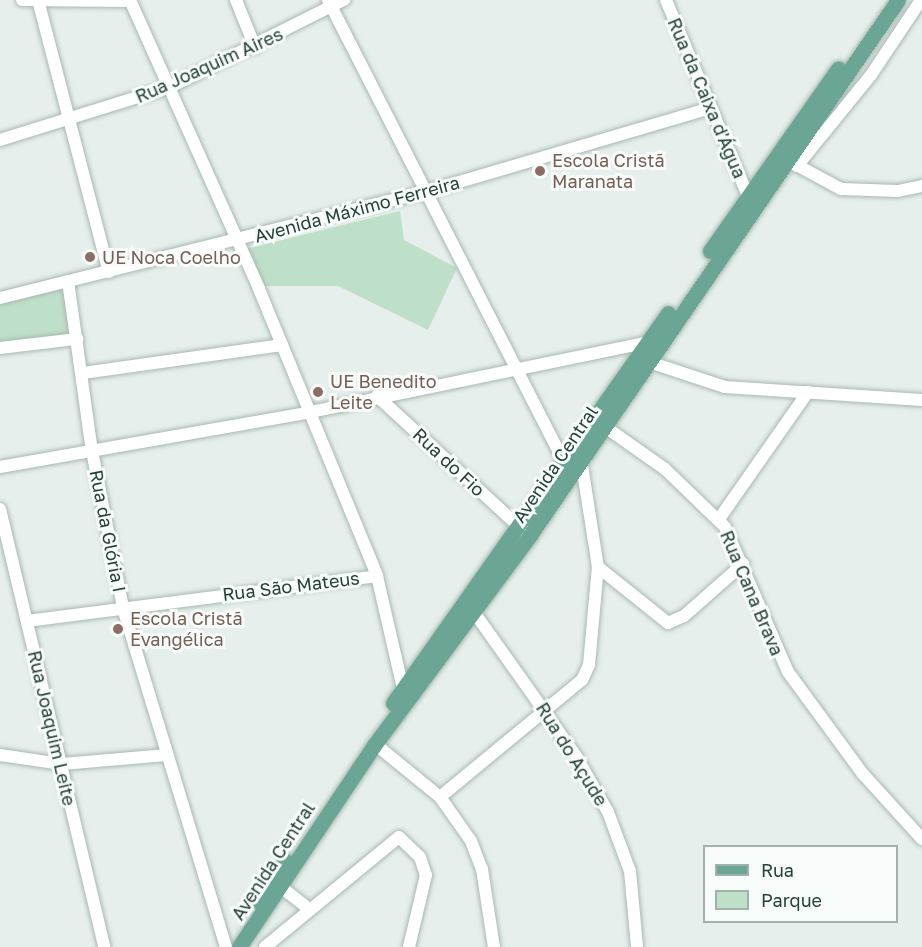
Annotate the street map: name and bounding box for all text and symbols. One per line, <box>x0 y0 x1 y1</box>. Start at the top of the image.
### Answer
street label: Rua da Caixa d'Água <box>663 14 751 182</box>
street label: Rua Joaquim Aires <box>132 23 286 107</box>
place label: Escola Cristã Maranata <box>552 150 665 192</box>
marker: Escola Cristã Maranata <box>533 164 547 178</box>
street label: Avenida Máximo Ferreira <box>252 171 462 247</box>
place label: UE Noca Coelho <box>102 246 241 268</box>
marker: UE Noca Coelho <box>83 250 97 264</box>
place label: UE Benedito Leite <box>330 371 437 413</box>
marker: UE Benedito Leite <box>311 385 325 399</box>
street label: Avenida Central <box>508 401 602 527</box>
street label: Rua do Fio <box>409 423 489 501</box>
street label: Rua da Glória I <box>86 468 130 594</box>
street label: Rua Cana Brava <box>716 527 788 659</box>
street label: Rua São Mateus <box>221 567 361 605</box>
place label: Escola Cristã Evangélica <box>130 608 243 650</box>
marker: Escola Cristã Evangélica <box>111 622 125 636</box>
street label: Rua Joaquim Leite <box>24 648 80 808</box>
street label: Rua do Açude <box>532 698 612 810</box>
street label: Avenida Central <box>227 798 319 924</box>
legend <box>703 845 898 923</box>
text: Rua <box>761 859 794 881</box>
text: Parque <box>761 889 822 911</box>

